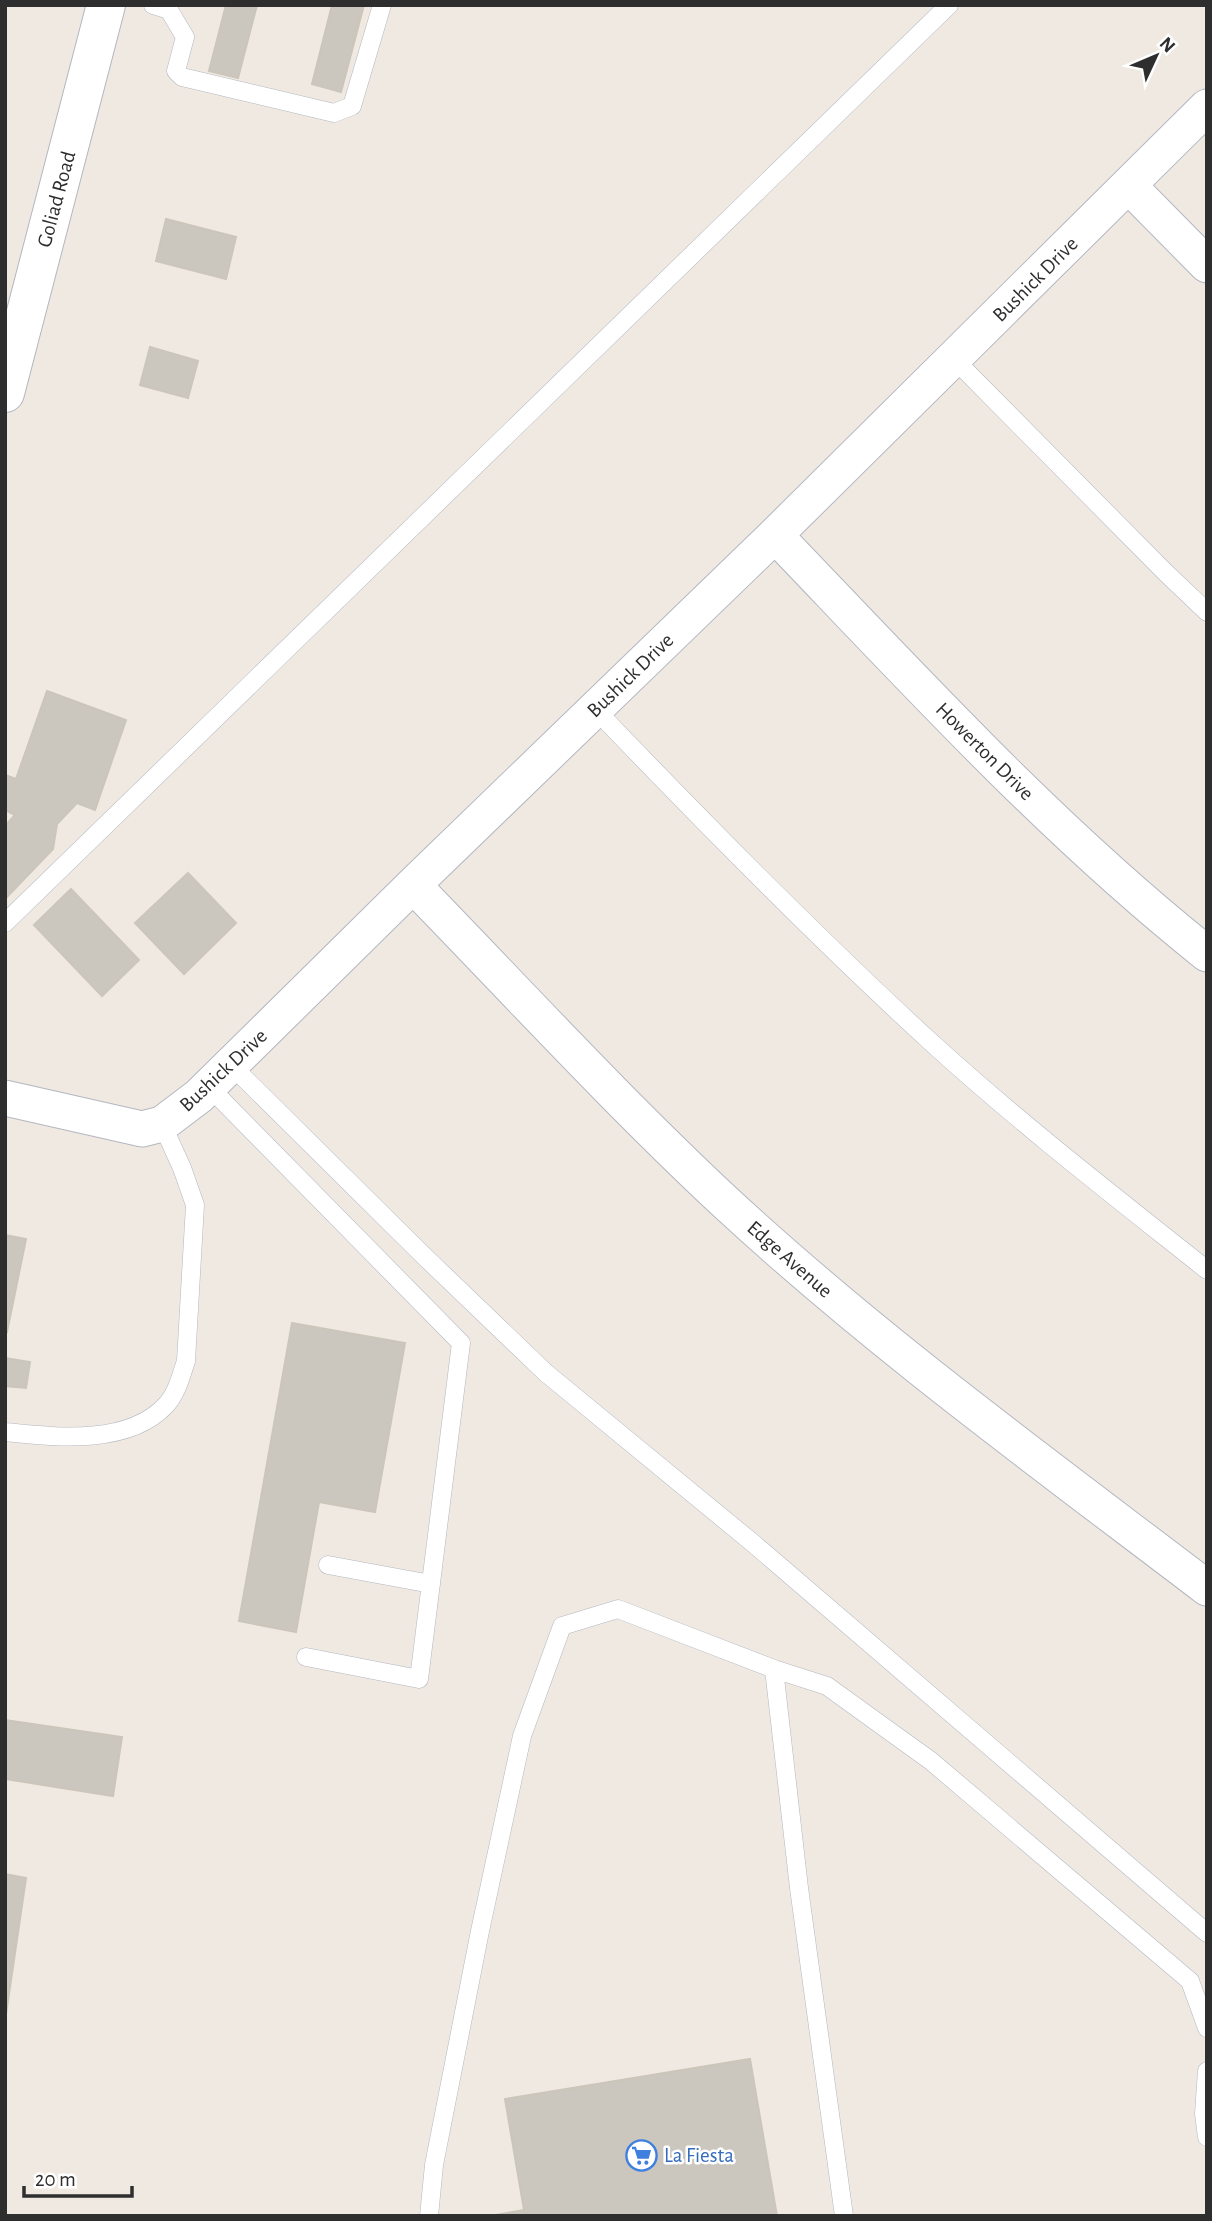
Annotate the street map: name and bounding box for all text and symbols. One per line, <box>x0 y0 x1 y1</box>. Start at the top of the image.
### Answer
north arrow <box>1121 21 1191 91</box>
text: N <box>1156 34 1179 57</box>
street label: Goliad Road <box>34 149 79 249</box>
street label: Bushick Drive <box>989 233 1082 326</box>
street label: Bushick Drive <box>583 629 677 721</box>
street label: Howerton Drive <box>932 698 1038 804</box>
street label: Bushick Drive <box>176 1025 271 1116</box>
street label: Edge Avenue <box>743 1217 836 1302</box>
supermarket icon: La Fiesta <box>624 2138 658 2172</box>
place label: La Fiesta <box>664 2145 734 2166</box>
scale bar <box>24 2154 133 2198</box>
text: 20 m <box>35 2169 76 2190</box>

